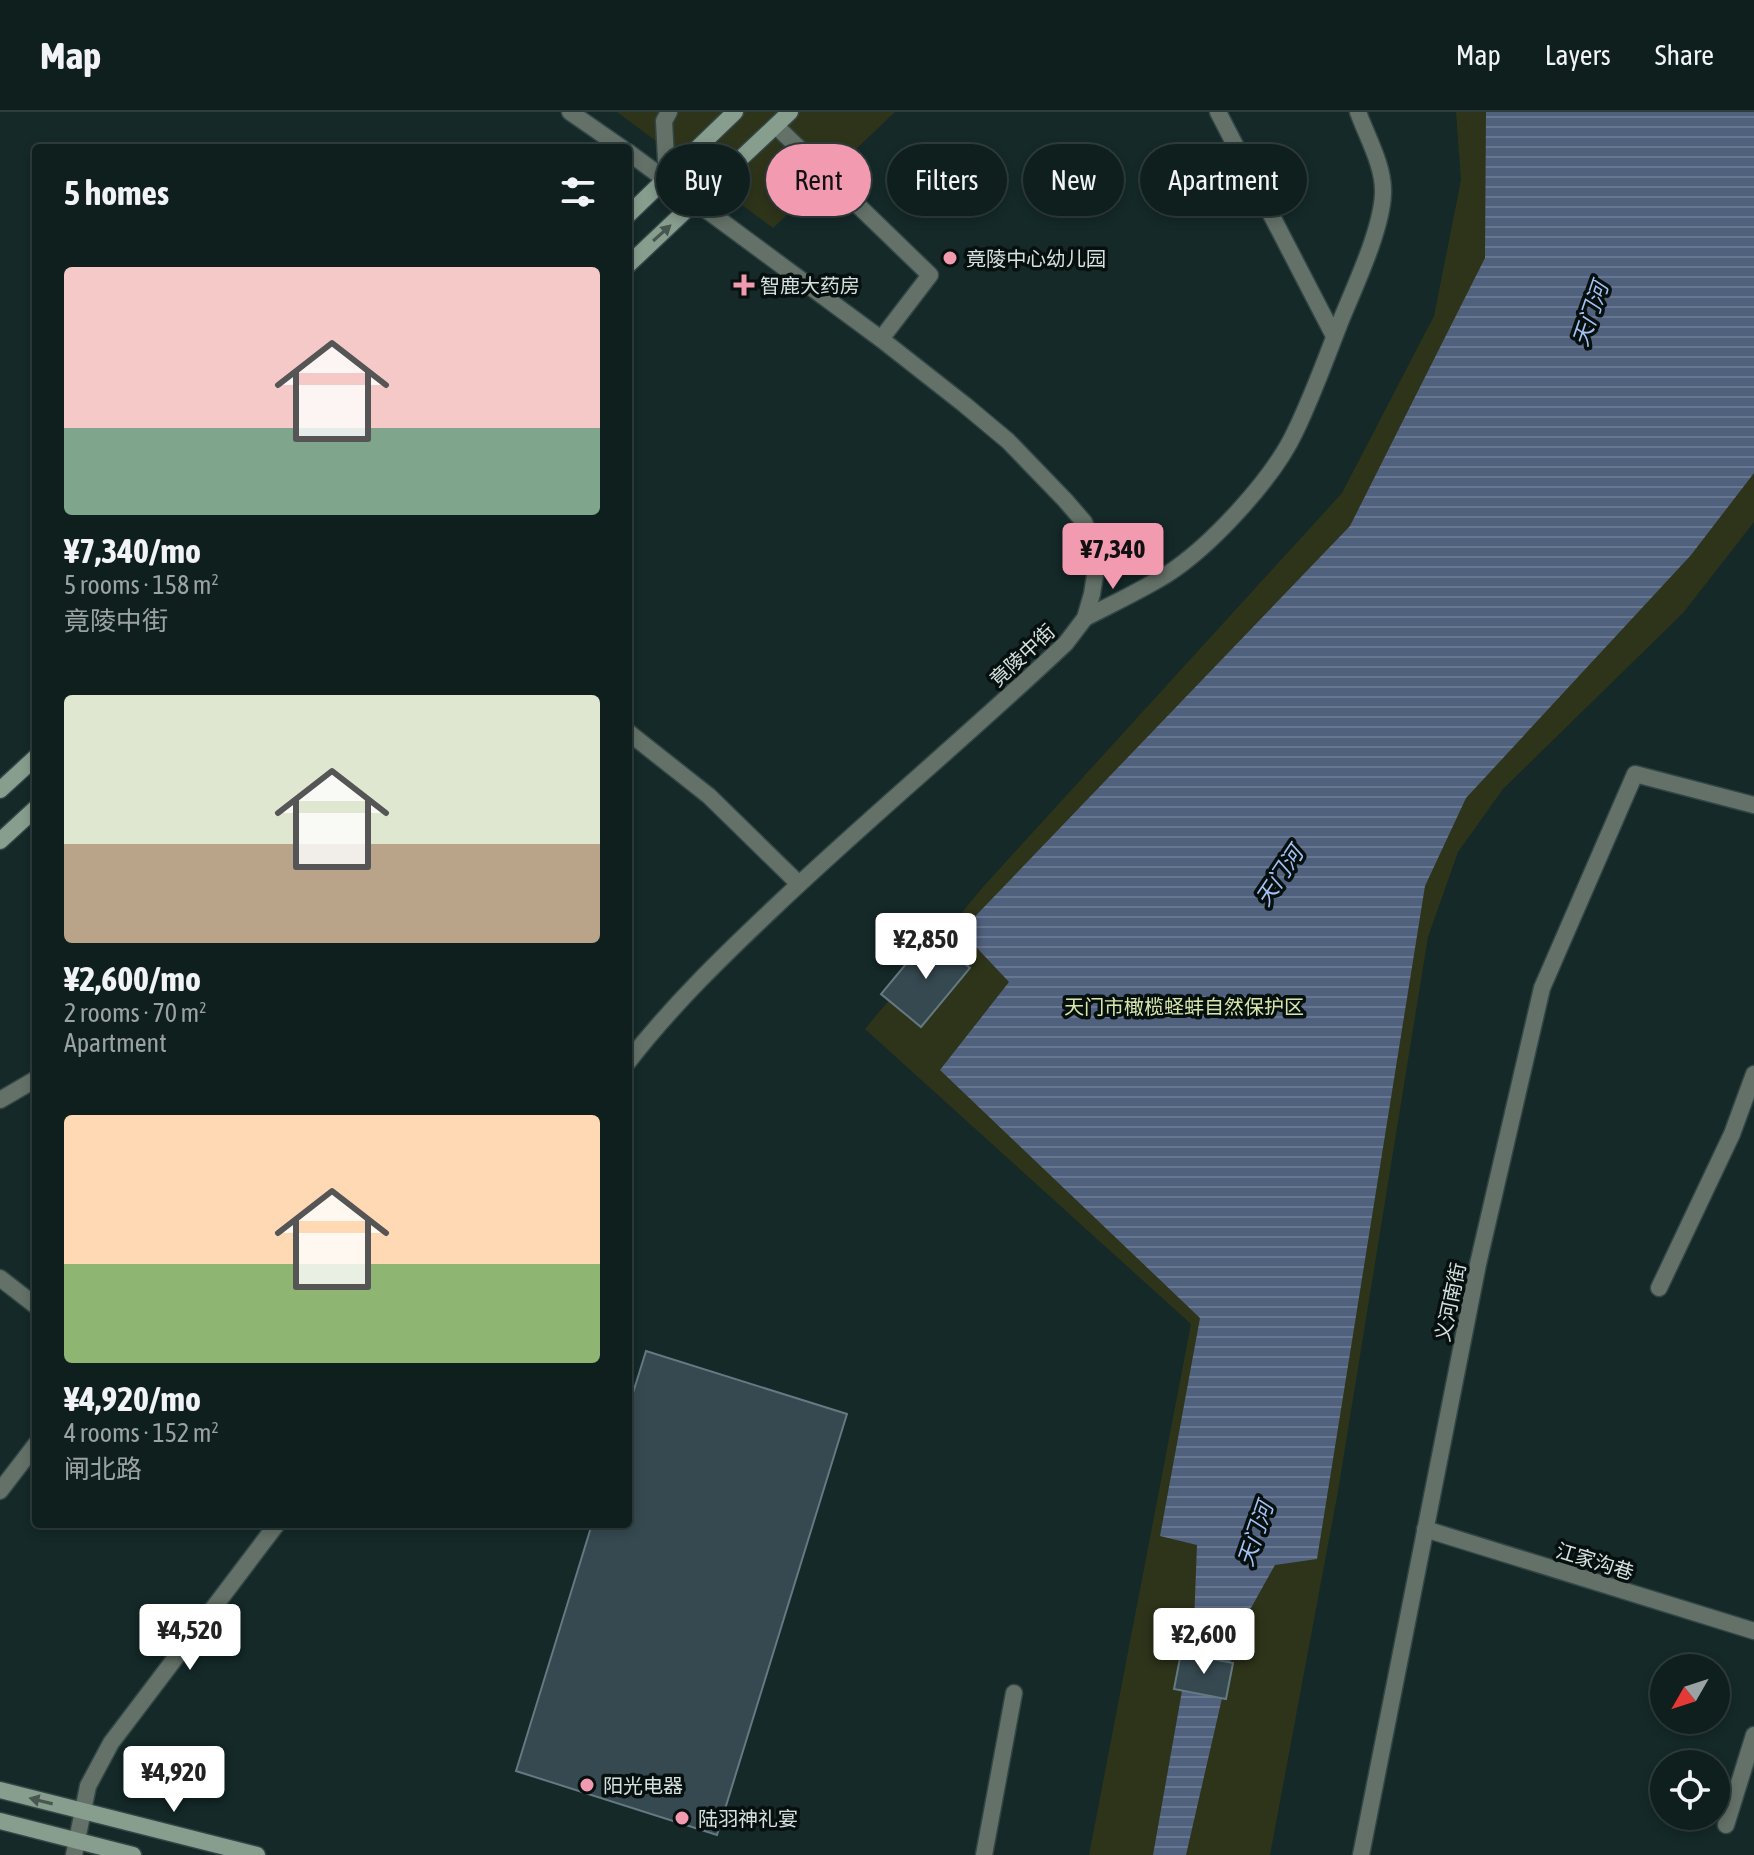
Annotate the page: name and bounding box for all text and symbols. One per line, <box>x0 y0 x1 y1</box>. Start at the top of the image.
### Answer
text: Map <box>40 34 101 77</box>
text: Map <box>1456 39 1501 71</box>
text: Layers <box>1545 39 1611 71</box>
text: Share <box>1655 39 1714 71</box>
chip: Buy <box>656 144 750 216</box>
chip: Rent <box>766 144 871 216</box>
chip: Filters <box>887 144 1007 216</box>
chip: New <box>1023 144 1124 216</box>
chip: Apartment <box>1140 144 1307 216</box>
icon: filters <box>556 170 600 214</box>
text: 5 homes <box>64 173 169 212</box>
one-way arrow <box>653 225 672 243</box>
place label: 竟陵中心幼儿园 <box>966 247 1106 270</box>
marker: 竟陵中心幼儿园 <box>941 249 959 267</box>
place label: 智鹿大药房 <box>760 274 860 297</box>
water label: 天门河 <box>1567 275 1614 349</box>
marker: 智鹿大药房 <box>735 276 753 294</box>
icon: home <box>260 319 404 463</box>
pin: ¥7,340 <box>1048 523 1178 591</box>
text: ¥7,340/mo <box>64 531 201 570</box>
text: ¥7,340 <box>1080 534 1146 564</box>
text: 5 rooms · 158 m² <box>64 570 219 600</box>
text: 竟陵中街 <box>64 606 168 636</box>
street label: 竟陵中街 <box>985 619 1059 691</box>
icon: home <box>260 747 404 891</box>
water label: 天门河 <box>1250 838 1310 911</box>
pin: ¥2,850 <box>861 913 991 981</box>
text: ¥2,850 <box>893 924 959 954</box>
text: ¥2,600/mo <box>64 959 201 998</box>
park label: 天门市橄榄蛏蚌自然保护区 <box>1064 995 1304 1018</box>
text: 2 rooms · 70 m² <box>64 998 206 1028</box>
text: Apartment <box>64 1028 167 1058</box>
icon: home <box>260 1167 404 1311</box>
street label: 义河南街 <box>1430 1260 1470 1344</box>
text: ¥4,920/mo <box>64 1379 201 1418</box>
text: 4 rooms · 152 m² <box>64 1418 219 1448</box>
text: 闸北路 <box>64 1454 142 1484</box>
water label: 天门河 <box>1232 1495 1279 1569</box>
street label: 江家沟巷 <box>1553 1538 1637 1584</box>
pin: ¥4,520 <box>125 1604 255 1672</box>
pin: ¥2,600 <box>1139 1608 1269 1676</box>
text: ¥4,520 <box>157 1615 223 1645</box>
text: ¥2,600 <box>1171 1619 1237 1649</box>
north arrow <box>1650 1654 1730 1734</box>
map controls <box>1650 1654 1730 1830</box>
pin: ¥4,920 <box>109 1746 239 1814</box>
button: locate <box>1650 1750 1730 1830</box>
text: ¥4,920 <box>141 1757 207 1787</box>
place label: 阳光电器 <box>603 1774 683 1797</box>
marker: 阳光电器 <box>578 1776 596 1794</box>
one-way arrow <box>28 1794 53 1806</box>
place label: 陆羽神礼宴 <box>698 1807 798 1830</box>
marker: 陆羽神礼宴 <box>673 1809 691 1827</box>

